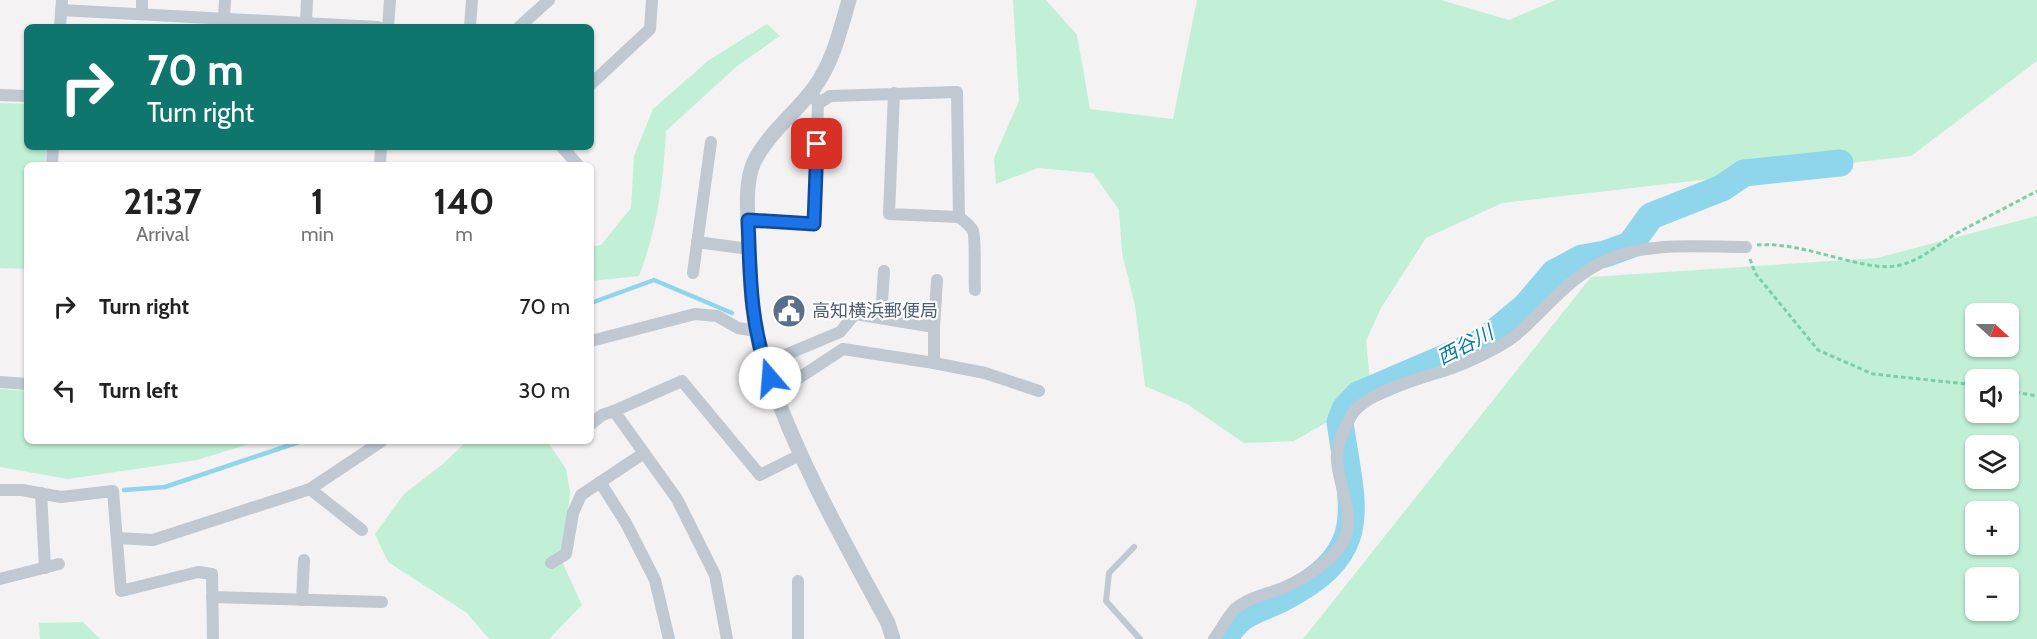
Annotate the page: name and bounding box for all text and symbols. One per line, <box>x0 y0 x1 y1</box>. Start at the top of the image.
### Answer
text: 70 m <box>147 44 244 96</box>
icon: right <box>48 48 126 126</box>
text: Turn right <box>147 96 254 129</box>
pin <box>791 118 842 169</box>
icon: arrive <box>800 127 833 160</box>
text: 21:37 <box>123 179 202 223</box>
text: 1 <box>311 179 324 223</box>
text: 140 <box>433 179 495 223</box>
text: Arrival <box>136 222 189 246</box>
text: min <box>301 222 334 246</box>
text: m <box>455 222 473 246</box>
icon: right <box>48 290 81 323</box>
text: Turn right <box>99 293 189 320</box>
text: 70 m <box>520 293 570 320</box>
public building icon: 高知横浜郵便局 <box>771 293 807 329</box>
place label: 高知横浜郵便局 <box>812 300 938 322</box>
north arrow <box>1965 303 2019 357</box>
map controls <box>1965 303 2019 621</box>
water label: 西谷川 <box>1433 319 1499 370</box>
position arrow <box>738 346 802 410</box>
button: sound <box>1965 369 2019 423</box>
icon: left <box>48 374 81 407</box>
text: Turn left <box>99 377 178 404</box>
text: 30 m <box>518 377 570 404</box>
button: layers <box>1965 435 2019 489</box>
button: + <box>1965 501 2019 555</box>
button: − <box>1965 567 2019 621</box>

